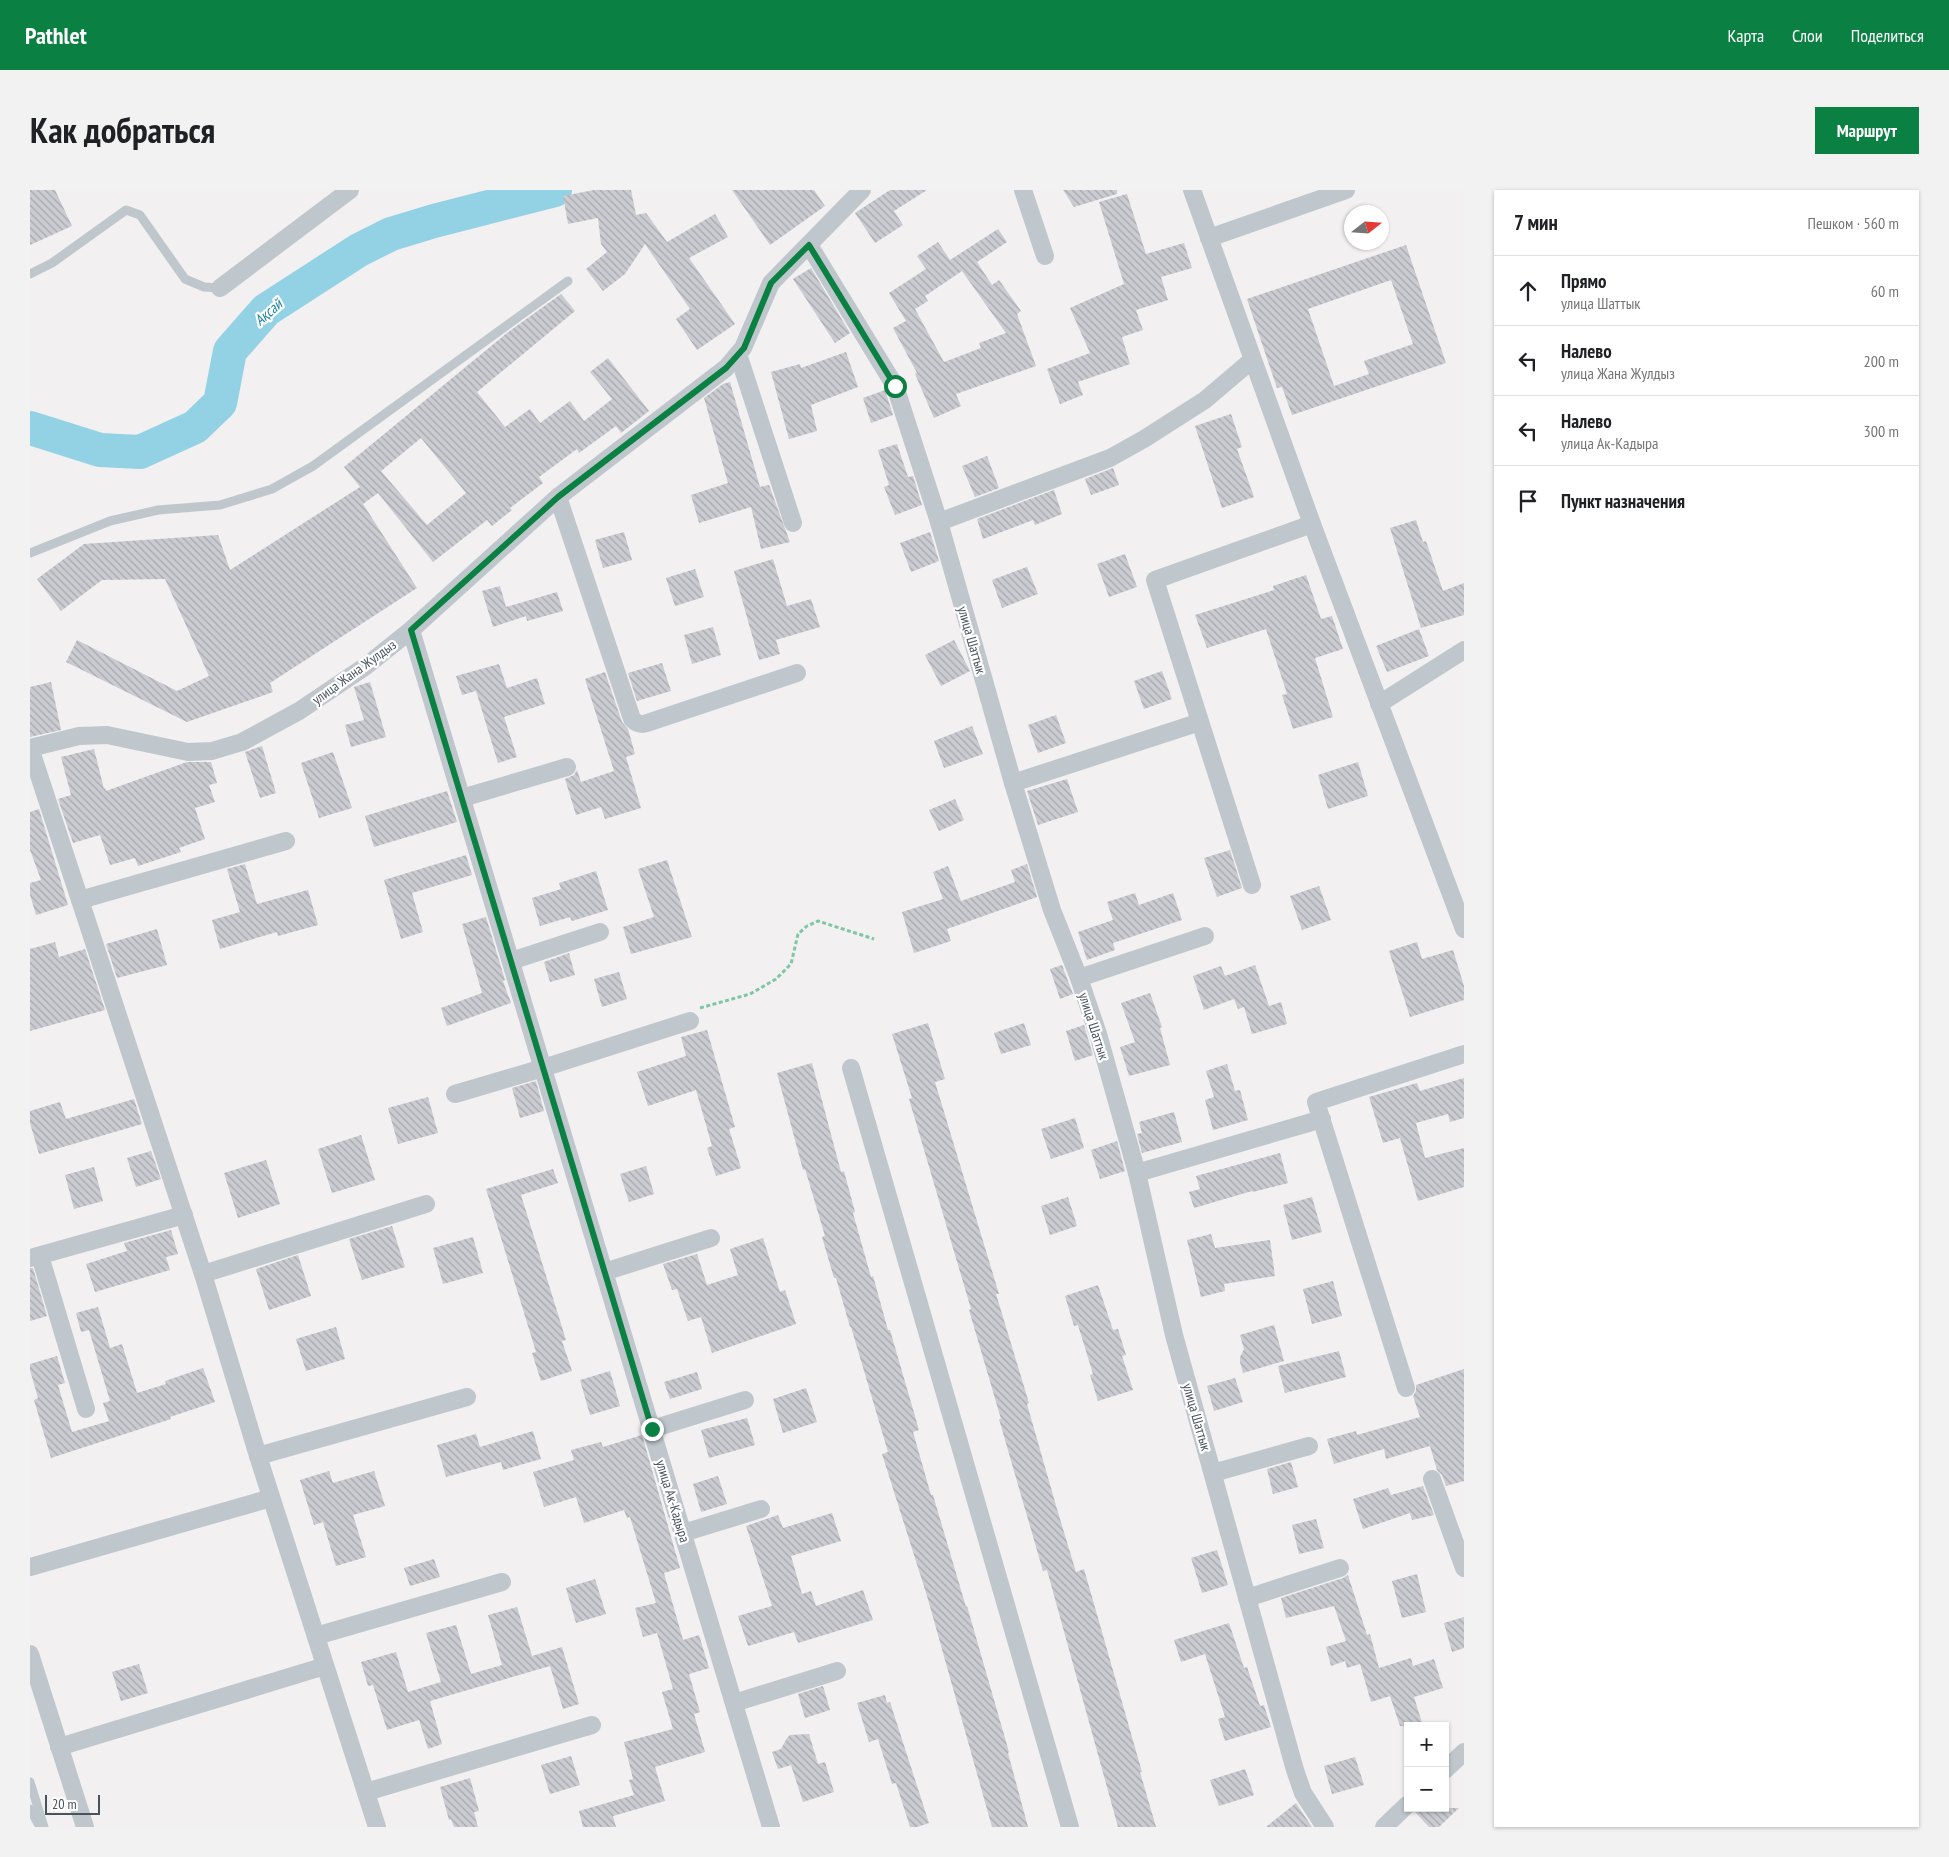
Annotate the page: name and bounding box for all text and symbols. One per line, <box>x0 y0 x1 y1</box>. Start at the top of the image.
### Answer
text: Pathlet <box>25 20 87 51</box>
text: Карта <box>1727 24 1764 47</box>
text: Слои <box>1792 24 1823 47</box>
text: Поделиться <box>1851 24 1924 47</box>
text: Как добраться <box>30 107 215 153</box>
button: Маршрут <box>1815 107 1919 154</box>
north arrow <box>1344 205 1389 250</box>
text: 7 мин <box>1514 209 1558 236</box>
text: Пешком · 560 m <box>1808 213 1899 233</box>
text: Прямо <box>1561 269 1606 293</box>
icon: ahead <box>1514 277 1542 305</box>
text: 60 m <box>1871 281 1899 301</box>
text: улица Шаттык <box>1561 293 1640 313</box>
water label: Ақсай <box>250 294 287 329</box>
text: Налево <box>1561 339 1612 363</box>
icon: left <box>1514 347 1542 375</box>
text: 200 m <box>1864 351 1899 371</box>
text: улица Жана Жулдыз <box>1561 363 1675 383</box>
route start <box>884 375 907 398</box>
text: Налево <box>1561 409 1612 433</box>
icon: left <box>1514 417 1542 445</box>
text: 300 m <box>1864 421 1899 441</box>
text: улица Ак-Кадыра <box>1561 433 1658 453</box>
icon: arrive <box>1514 487 1542 515</box>
text: Пункт назначения <box>1561 489 1685 513</box>
street label: улица Шаттык <box>954 604 990 676</box>
street label: улица Жана Жулдыз <box>308 635 400 709</box>
street label: улица Шаттык <box>1075 990 1113 1062</box>
street label: улица Шаттык <box>1179 1381 1215 1453</box>
route end <box>641 1418 664 1441</box>
street label: улица Ак-Кадыра <box>652 1458 694 1544</box>
map controls <box>1404 1722 1449 1812</box>
button: + <box>1404 1722 1449 1767</box>
button: − <box>1404 1767 1449 1812</box>
scale bar <box>45 1792 100 1815</box>
text: 20 m <box>52 1795 77 1813</box>

